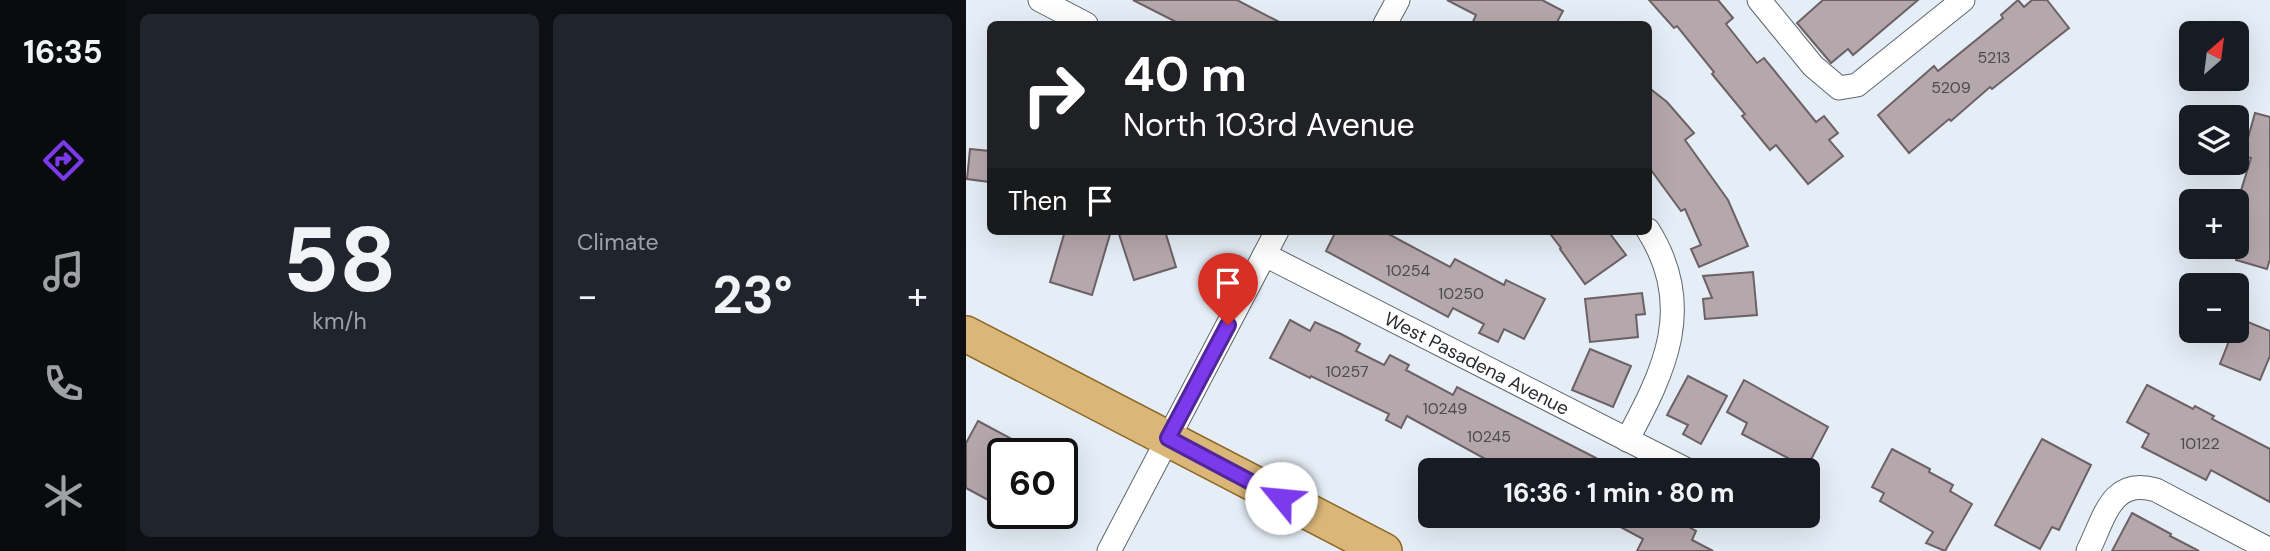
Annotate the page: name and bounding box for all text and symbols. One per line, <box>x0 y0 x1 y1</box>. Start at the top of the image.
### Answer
north arrow <box>2179 21 2249 91</box>
map controls <box>2179 21 2249 343</box>
text: 16:35 <box>23 31 103 73</box>
text: 40 m <box>1123 42 1247 106</box>
house number: 5213 <box>1977 47 2011 68</box>
icon: right <box>1008 49 1099 140</box>
house number: 5209 <box>1931 77 1971 98</box>
text: North 103rd Avenue <box>1123 104 1415 146</box>
button: layers <box>2179 105 2249 175</box>
icon: directions <box>39 136 88 185</box>
icon: arrive <box>1081 182 1119 220</box>
text: Then <box>1008 184 1067 218</box>
button: + <box>2179 189 2249 259</box>
text: 58 <box>282 201 397 319</box>
text: Climate <box>577 227 659 257</box>
icon: music <box>39 247 88 296</box>
pin <box>1198 253 1258 325</box>
house number: 10254 <box>1386 260 1431 281</box>
text: 23° <box>712 261 793 329</box>
icon: arrive <box>1209 264 1247 302</box>
text: − <box>577 271 598 321</box>
text: + <box>907 271 928 321</box>
button: − <box>2179 273 2249 343</box>
house number: 10250 <box>1438 283 1484 304</box>
text: km/h <box>312 306 367 336</box>
street label: West Pasadena Avenue <box>1380 306 1574 421</box>
icon: phone <box>39 359 88 408</box>
house number: 10257 <box>1325 361 1369 382</box>
house number: 10249 <box>1423 398 1467 419</box>
house number: 10245 <box>1467 426 1511 447</box>
house number: 10122 <box>2180 433 2220 454</box>
speed limit sign: 60 <box>987 438 1078 529</box>
position arrow <box>1244 461 1318 535</box>
icon: climate <box>39 471 88 520</box>
text: 16:36 · 1 min · 80 m <box>1504 476 1734 510</box>

